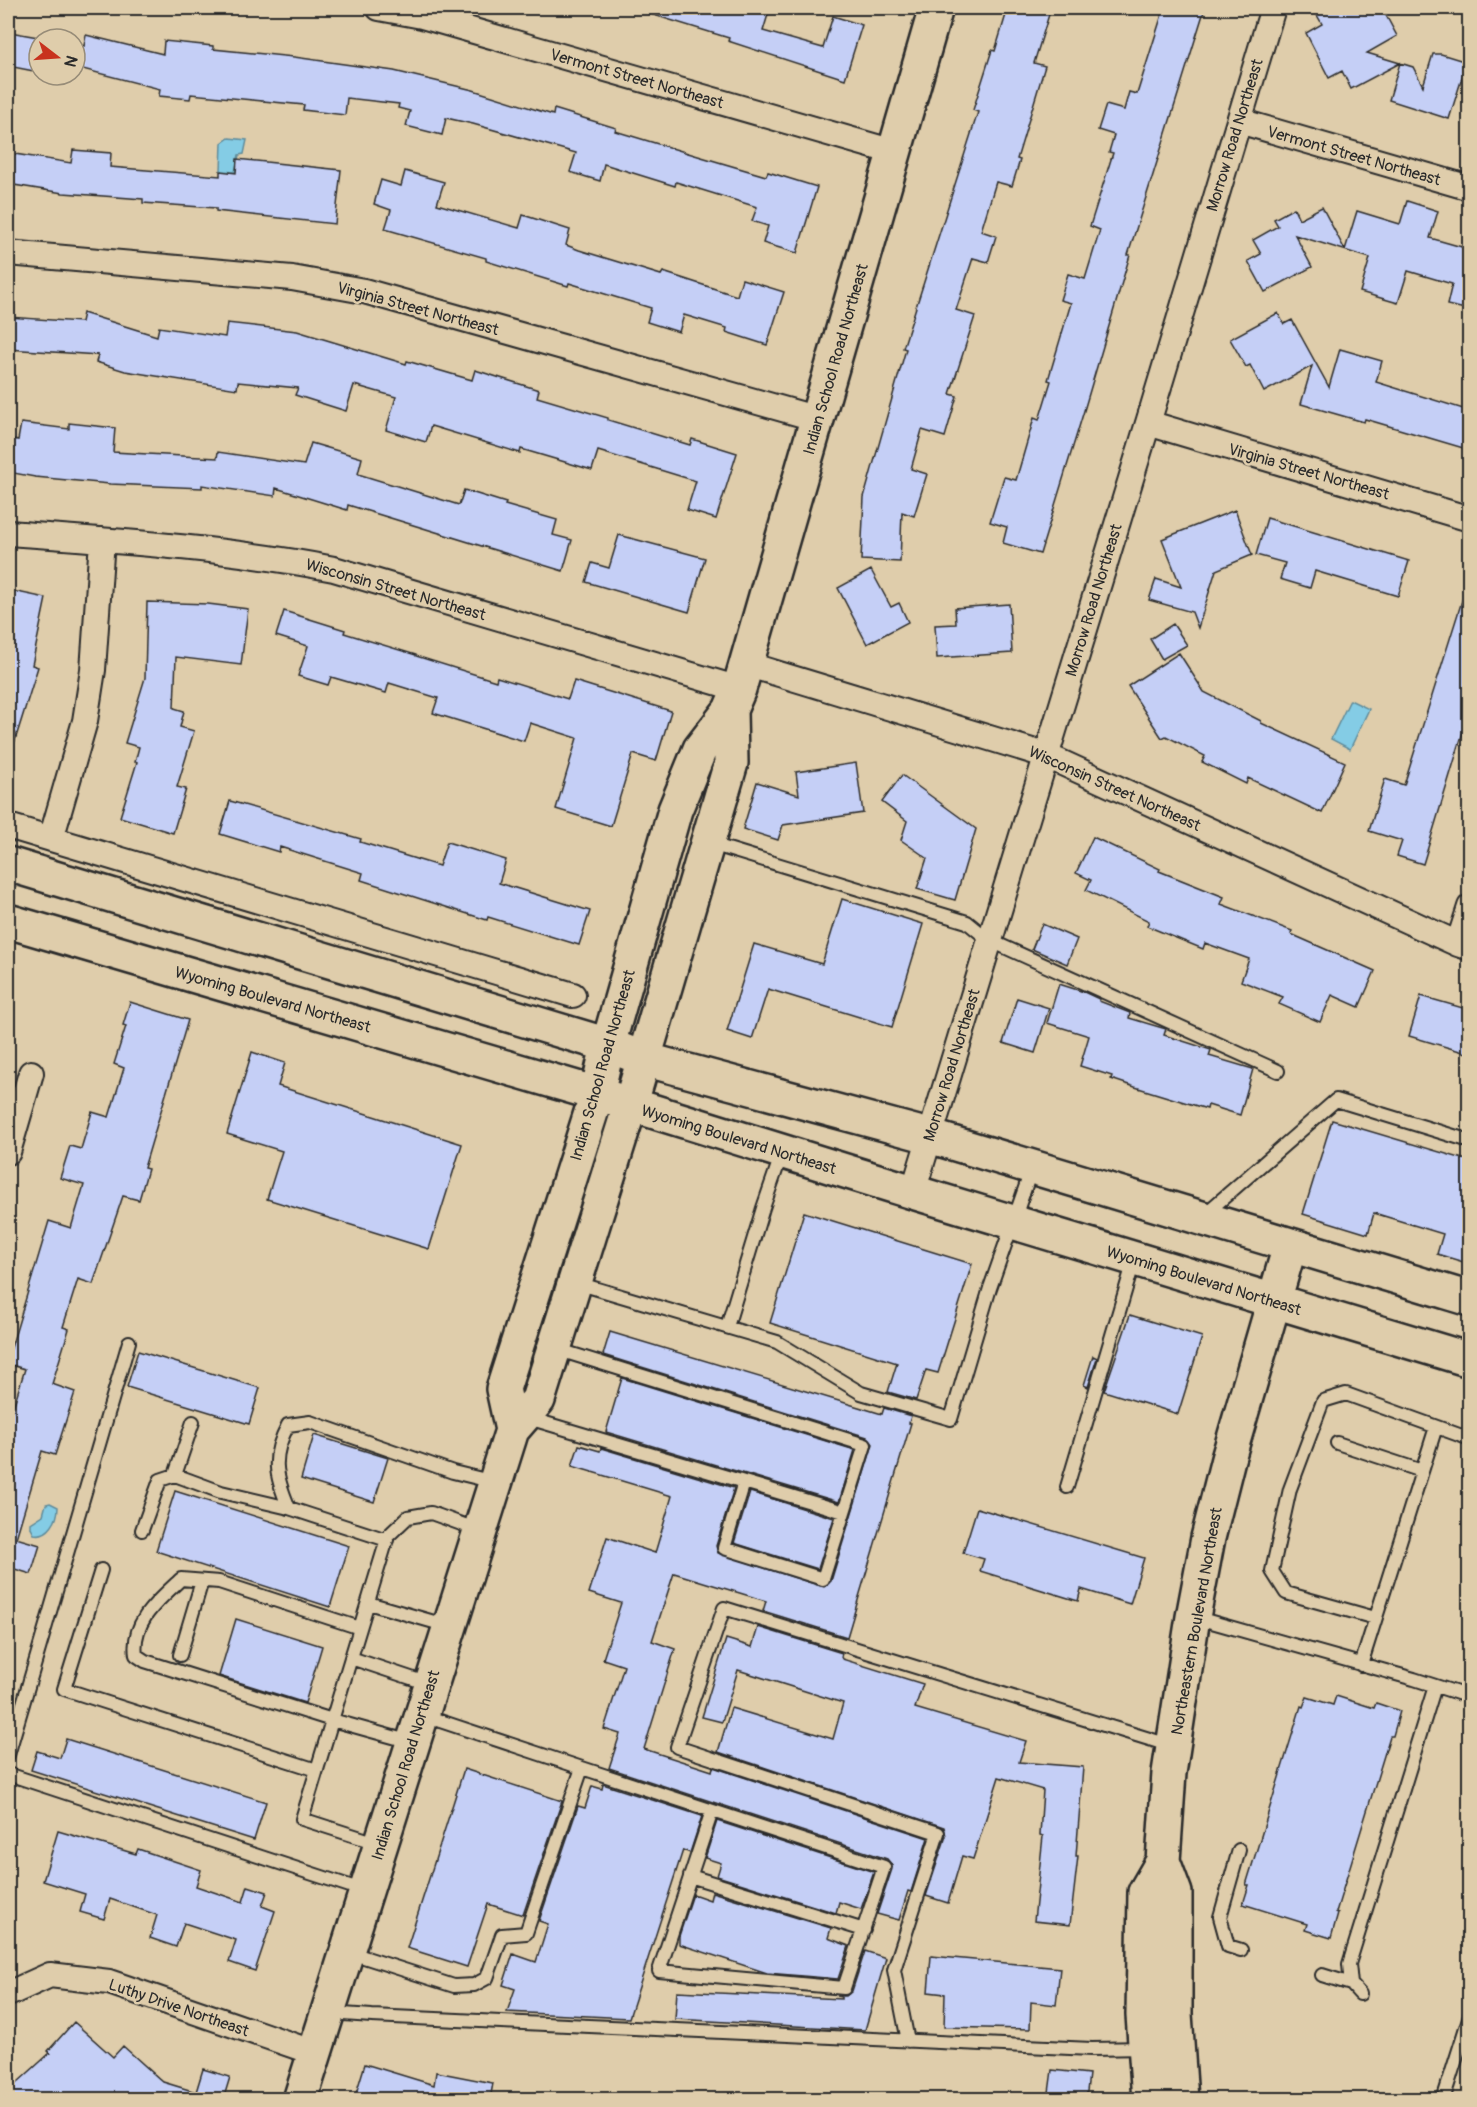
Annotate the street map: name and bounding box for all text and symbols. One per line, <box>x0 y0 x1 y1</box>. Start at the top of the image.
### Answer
north arrow <box>27 27 87 87</box>
street label: Vermont Street Northeast <box>548 45 726 113</box>
text: N <box>59 53 82 69</box>
street label: Morrow Road Northeast <box>1202 56 1268 214</box>
street label: Vermont Street Northeast <box>1265 122 1443 190</box>
street label: Indian School Road Northeast <box>799 261 873 457</box>
street label: Virginia Street Northeast <box>335 278 501 340</box>
street label: Virginia Street Northeast <box>1226 439 1392 505</box>
street label: Morrow Road Northeast <box>1061 521 1127 679</box>
street label: Wisconsin Street Northeast <box>303 555 488 625</box>
street label: Wisconsin Street Northeast <box>1025 742 1204 836</box>
street label: Wyoming Boulevard Northeast <box>172 962 373 1038</box>
street label: Indian School Road Northeast <box>566 967 640 1163</box>
street label: Morrow Road Northeast <box>919 986 985 1144</box>
street label: Wyoming Boulevard Northeast <box>639 1101 839 1179</box>
street label: Wyoming Boulevard Northeast <box>1104 1242 1304 1320</box>
street label: Northeastern Boulevard Northeast <box>1167 1505 1227 1737</box>
street label: Indian School Road Northeast <box>367 1667 445 1863</box>
street label: Luthy Drive Northeast <box>106 1975 252 2042</box>

